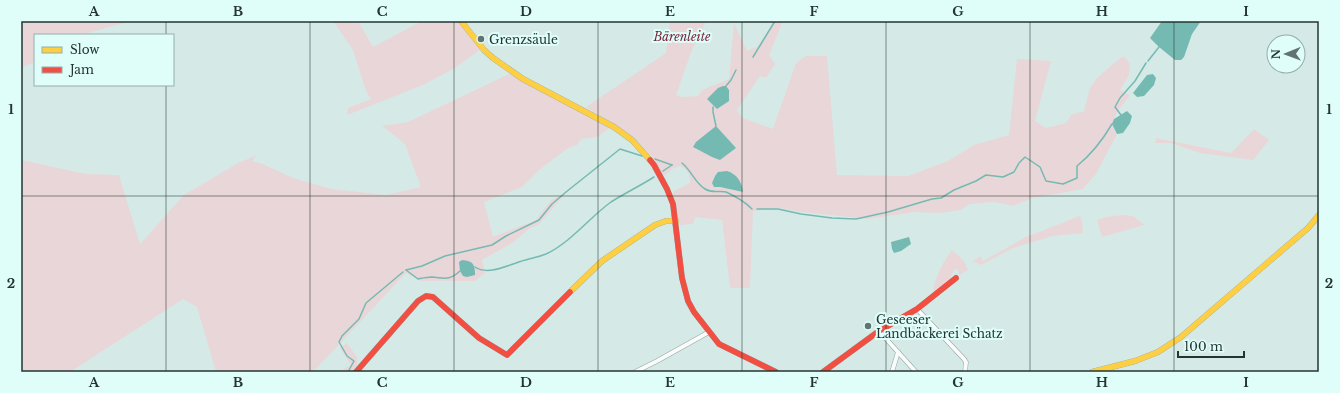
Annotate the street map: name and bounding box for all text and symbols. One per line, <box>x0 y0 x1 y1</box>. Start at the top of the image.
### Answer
text: A <box>88 3 100 20</box>
text: B <box>233 3 243 20</box>
text: C <box>377 3 388 20</box>
text: D <box>520 3 532 20</box>
text: E <box>665 3 675 20</box>
text: F <box>810 3 819 20</box>
text: G <box>952 3 964 20</box>
text: H <box>1096 3 1108 20</box>
text: I <box>1243 3 1249 20</box>
park label: Bärenleite <box>652 29 711 44</box>
place label: Grenzsäule <box>489 32 558 47</box>
legend <box>34 34 174 86</box>
marker: Grenzsäule <box>476 34 486 44</box>
north arrow <box>1266 34 1306 74</box>
text: Slow <box>70 42 100 57</box>
text: N <box>1269 48 1283 59</box>
text: Jam <box>68 62 94 77</box>
text: 1 <box>8 101 14 118</box>
text: 1 <box>1326 101 1332 118</box>
text: 2 <box>7 275 15 292</box>
text: 2 <box>1325 275 1333 292</box>
place label: Geseeser Landbäckerei Schatz <box>876 312 1003 341</box>
marker: Geseeser Landbäckerei Schatz <box>863 321 873 331</box>
scale bar <box>1178 333 1244 359</box>
text: 100 m <box>1184 339 1223 354</box>
text: A <box>88 374 100 391</box>
text: B <box>233 374 243 391</box>
text: C <box>377 374 388 391</box>
text: D <box>520 374 532 391</box>
text: E <box>665 374 675 391</box>
text: F <box>810 374 819 391</box>
text: G <box>952 374 964 391</box>
text: H <box>1096 374 1108 391</box>
text: I <box>1243 374 1249 391</box>

